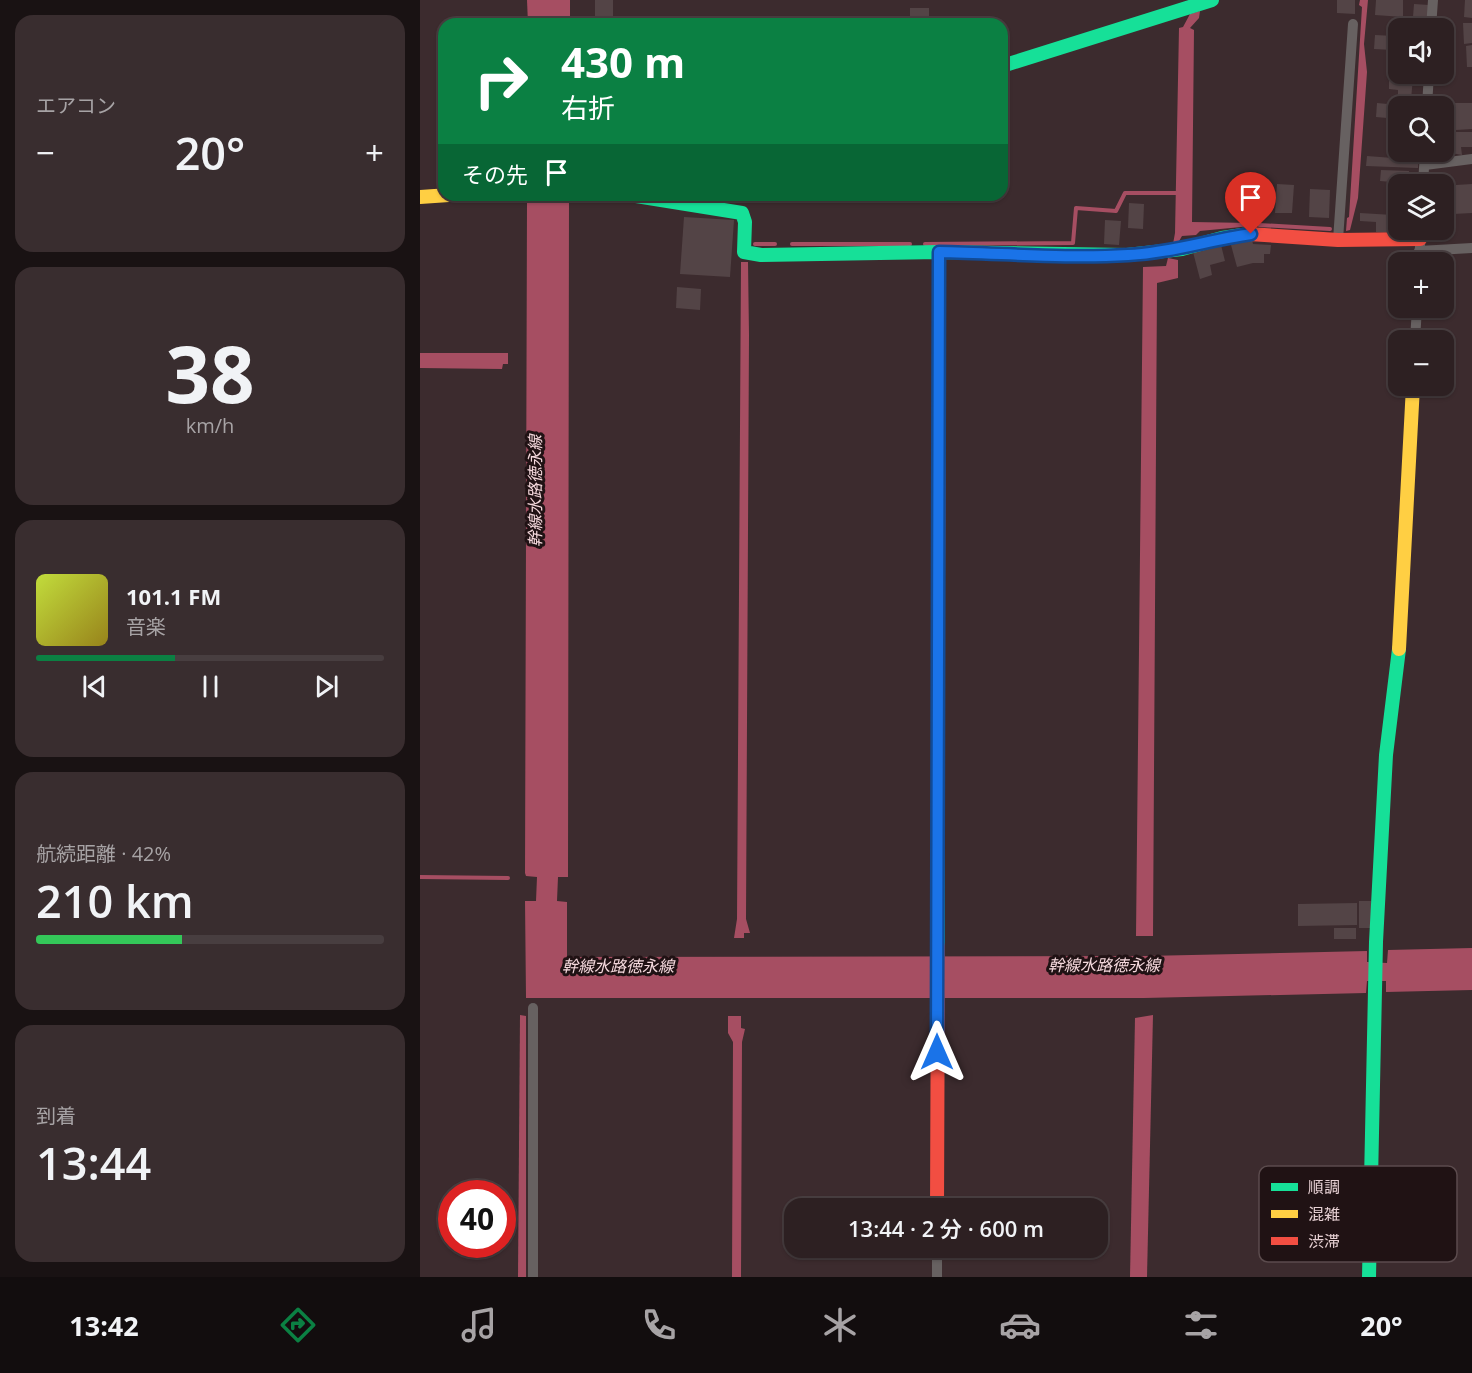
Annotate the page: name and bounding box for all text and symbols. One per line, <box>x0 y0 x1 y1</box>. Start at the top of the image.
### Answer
map controls <box>1388 18 1454 396</box>
button: sound <box>1388 18 1454 84</box>
text: 430 m <box>561 33 685 90</box>
icon: right <box>462 42 540 120</box>
text: 右折 <box>561 89 615 126</box>
text: エアコン <box>36 92 116 119</box>
button: search <box>1388 96 1454 162</box>
text: 20° <box>175 122 245 183</box>
text: − <box>36 130 55 175</box>
text: + <box>365 130 384 175</box>
icon: arrive <box>540 156 573 189</box>
text: その先 <box>462 159 528 189</box>
pin <box>1225 172 1276 234</box>
button: layers <box>1388 174 1454 240</box>
icon: arrive <box>1234 181 1267 214</box>
button: + <box>1388 252 1454 318</box>
text: 38 <box>165 320 255 426</box>
button: − <box>1388 330 1454 396</box>
text: km/h <box>186 412 234 439</box>
water label: 幹線水路徳永線 <box>524 433 546 547</box>
text: 101.1 FM <box>126 581 221 611</box>
text: 音楽 <box>126 613 166 640</box>
icon: previous <box>78 670 111 703</box>
icon: pause <box>194 670 227 703</box>
icon: next <box>310 670 343 703</box>
text: 航続距離 · 42% <box>36 840 171 867</box>
text: 210 km <box>36 870 194 931</box>
water label: 幹線水路徳永線 <box>1048 954 1162 976</box>
water label: 幹線水路徳永線 <box>562 955 676 977</box>
position arrow <box>905 1020 969 1084</box>
text: 到着 <box>36 1102 76 1129</box>
text: 13:44 <box>36 1132 151 1193</box>
legend <box>1259 1166 1457 1262</box>
text: 順調 <box>1308 1176 1340 1198</box>
speed limit sign: 40 <box>438 1180 516 1258</box>
text: 混雑 <box>1308 1203 1340 1225</box>
text: 13:44 · 2 分 · 600 m <box>848 1213 1044 1243</box>
text: 渋滞 <box>1308 1230 1340 1252</box>
icon: directions <box>277 1304 319 1346</box>
icon: music <box>458 1304 500 1346</box>
icon: phone <box>638 1304 680 1346</box>
icon: climate <box>819 1304 861 1346</box>
icon: car <box>999 1304 1041 1346</box>
icon: filters <box>1180 1304 1222 1346</box>
text: 13:42 <box>69 1307 139 1344</box>
text: 20° <box>1360 1307 1403 1344</box>

